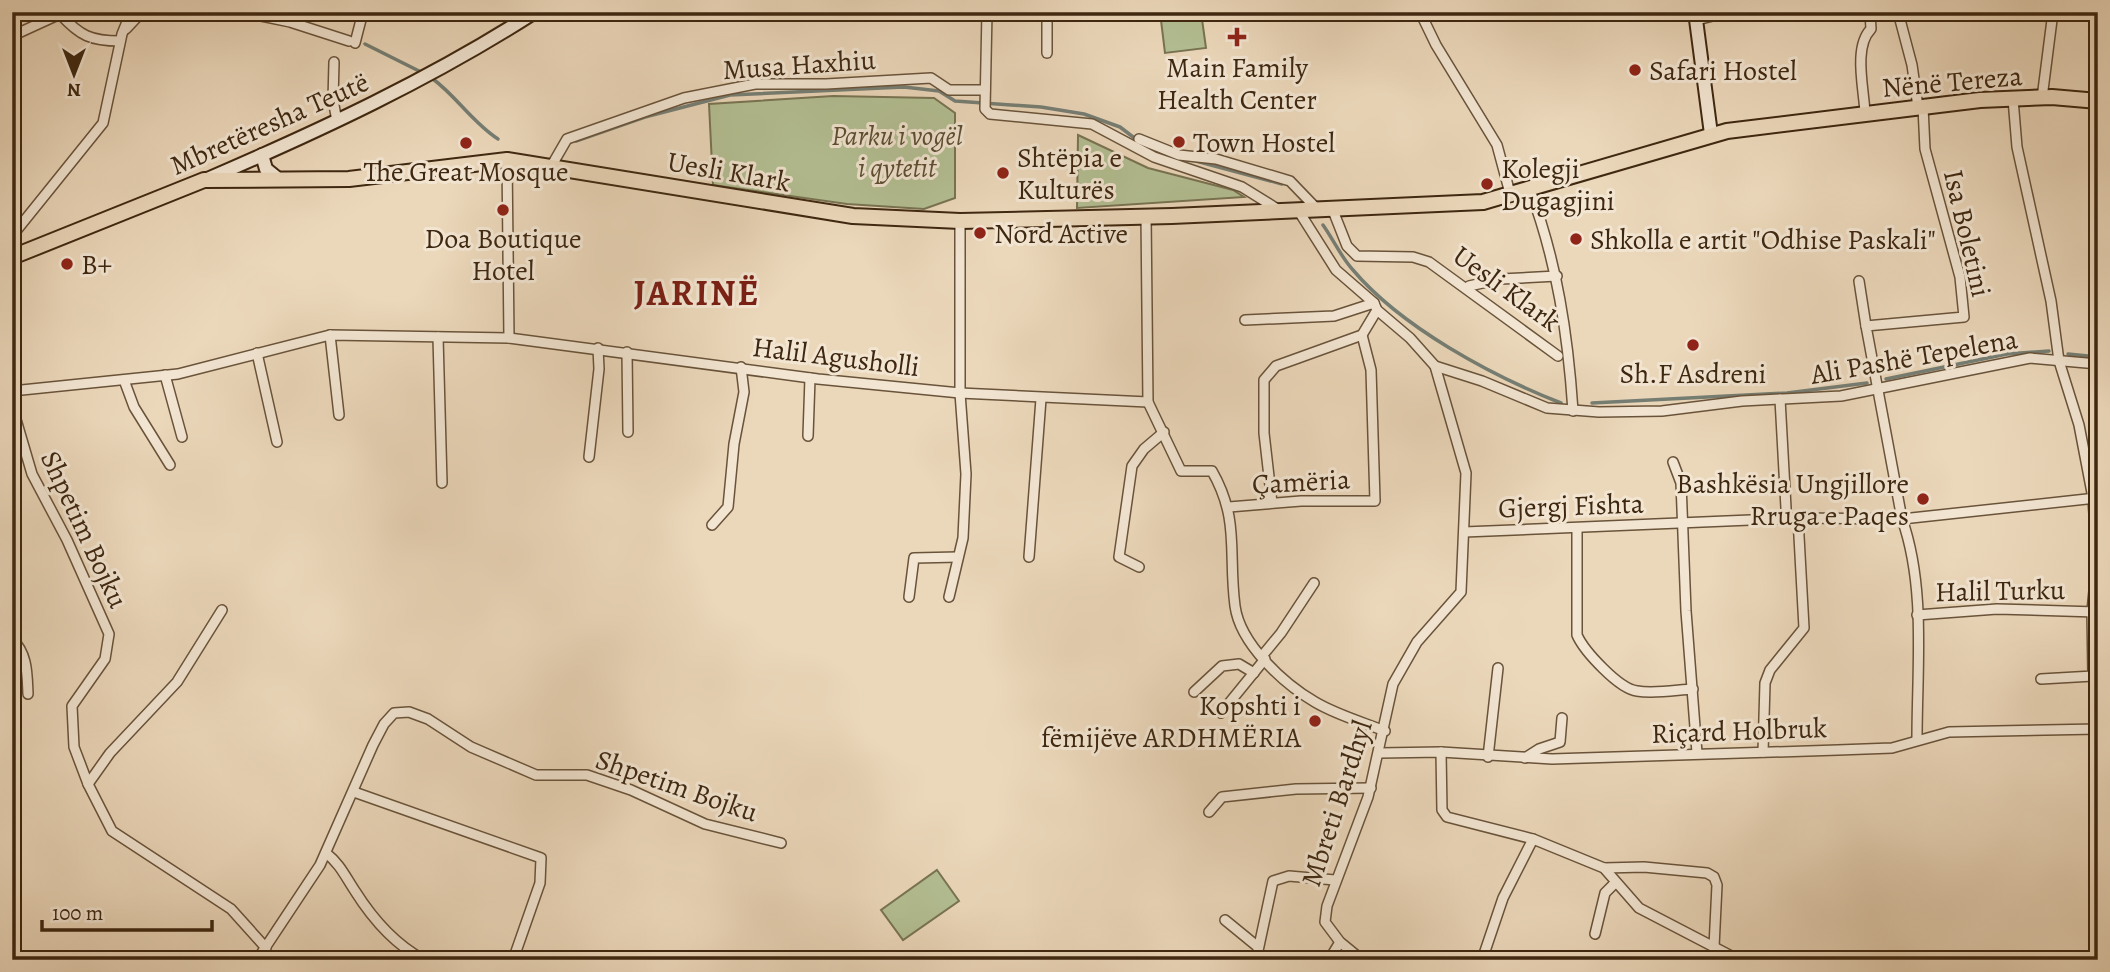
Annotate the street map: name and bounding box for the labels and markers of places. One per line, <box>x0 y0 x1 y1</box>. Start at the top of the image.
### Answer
marker: Main Family Health Center <box>1227 27 1247 47</box>
place label: Main Family Health Center <box>1157 49 1317 119</box>
place label: Safari Hostel <box>1649 52 1797 90</box>
marker: Safari Hostel <box>1627 62 1643 78</box>
place label: Town Hostel <box>1193 124 1335 162</box>
marker: Town Hostel <box>1171 134 1187 150</box>
marker: The Great Mosque <box>458 135 474 151</box>
place label: Shtëpia e Kulturës <box>1017 139 1122 209</box>
place label: Kolegji Dugagjini <box>1501 150 1615 220</box>
place label: The Great Mosque <box>363 153 569 191</box>
marker: Shtëpia e Kulturës <box>995 165 1011 181</box>
marker: Kolegji Dugagjini <box>1479 176 1495 192</box>
marker: Doa Boutique Hotel <box>495 202 511 218</box>
place label: Nord Active <box>994 215 1128 253</box>
place label: Doa Boutique Hotel <box>424 220 582 290</box>
place label: Shkolla e artit "Odhise Paskali" <box>1590 221 1936 259</box>
marker: Nord Active <box>972 225 988 241</box>
marker: Shkolla e artit "Odhise Paskali" <box>1568 231 1584 247</box>
place label: B+ <box>81 246 112 284</box>
marker: B+ <box>59 256 75 272</box>
marker: Sh.F Asdreni <box>1685 337 1701 353</box>
place label: Sh.F Asdreni <box>1620 355 1766 393</box>
place label: Bashkësia Ungjillore Rruga e Paqes <box>1676 465 1909 535</box>
marker: Bashkësia Ungjillore Rruga e Paqes <box>1915 491 1931 507</box>
place label: Kopshti i fëmijëve ARDHMËRIA <box>1041 687 1302 757</box>
marker: Kopshti i fëmijëve ARDHMËRIA <box>1307 713 1323 729</box>

